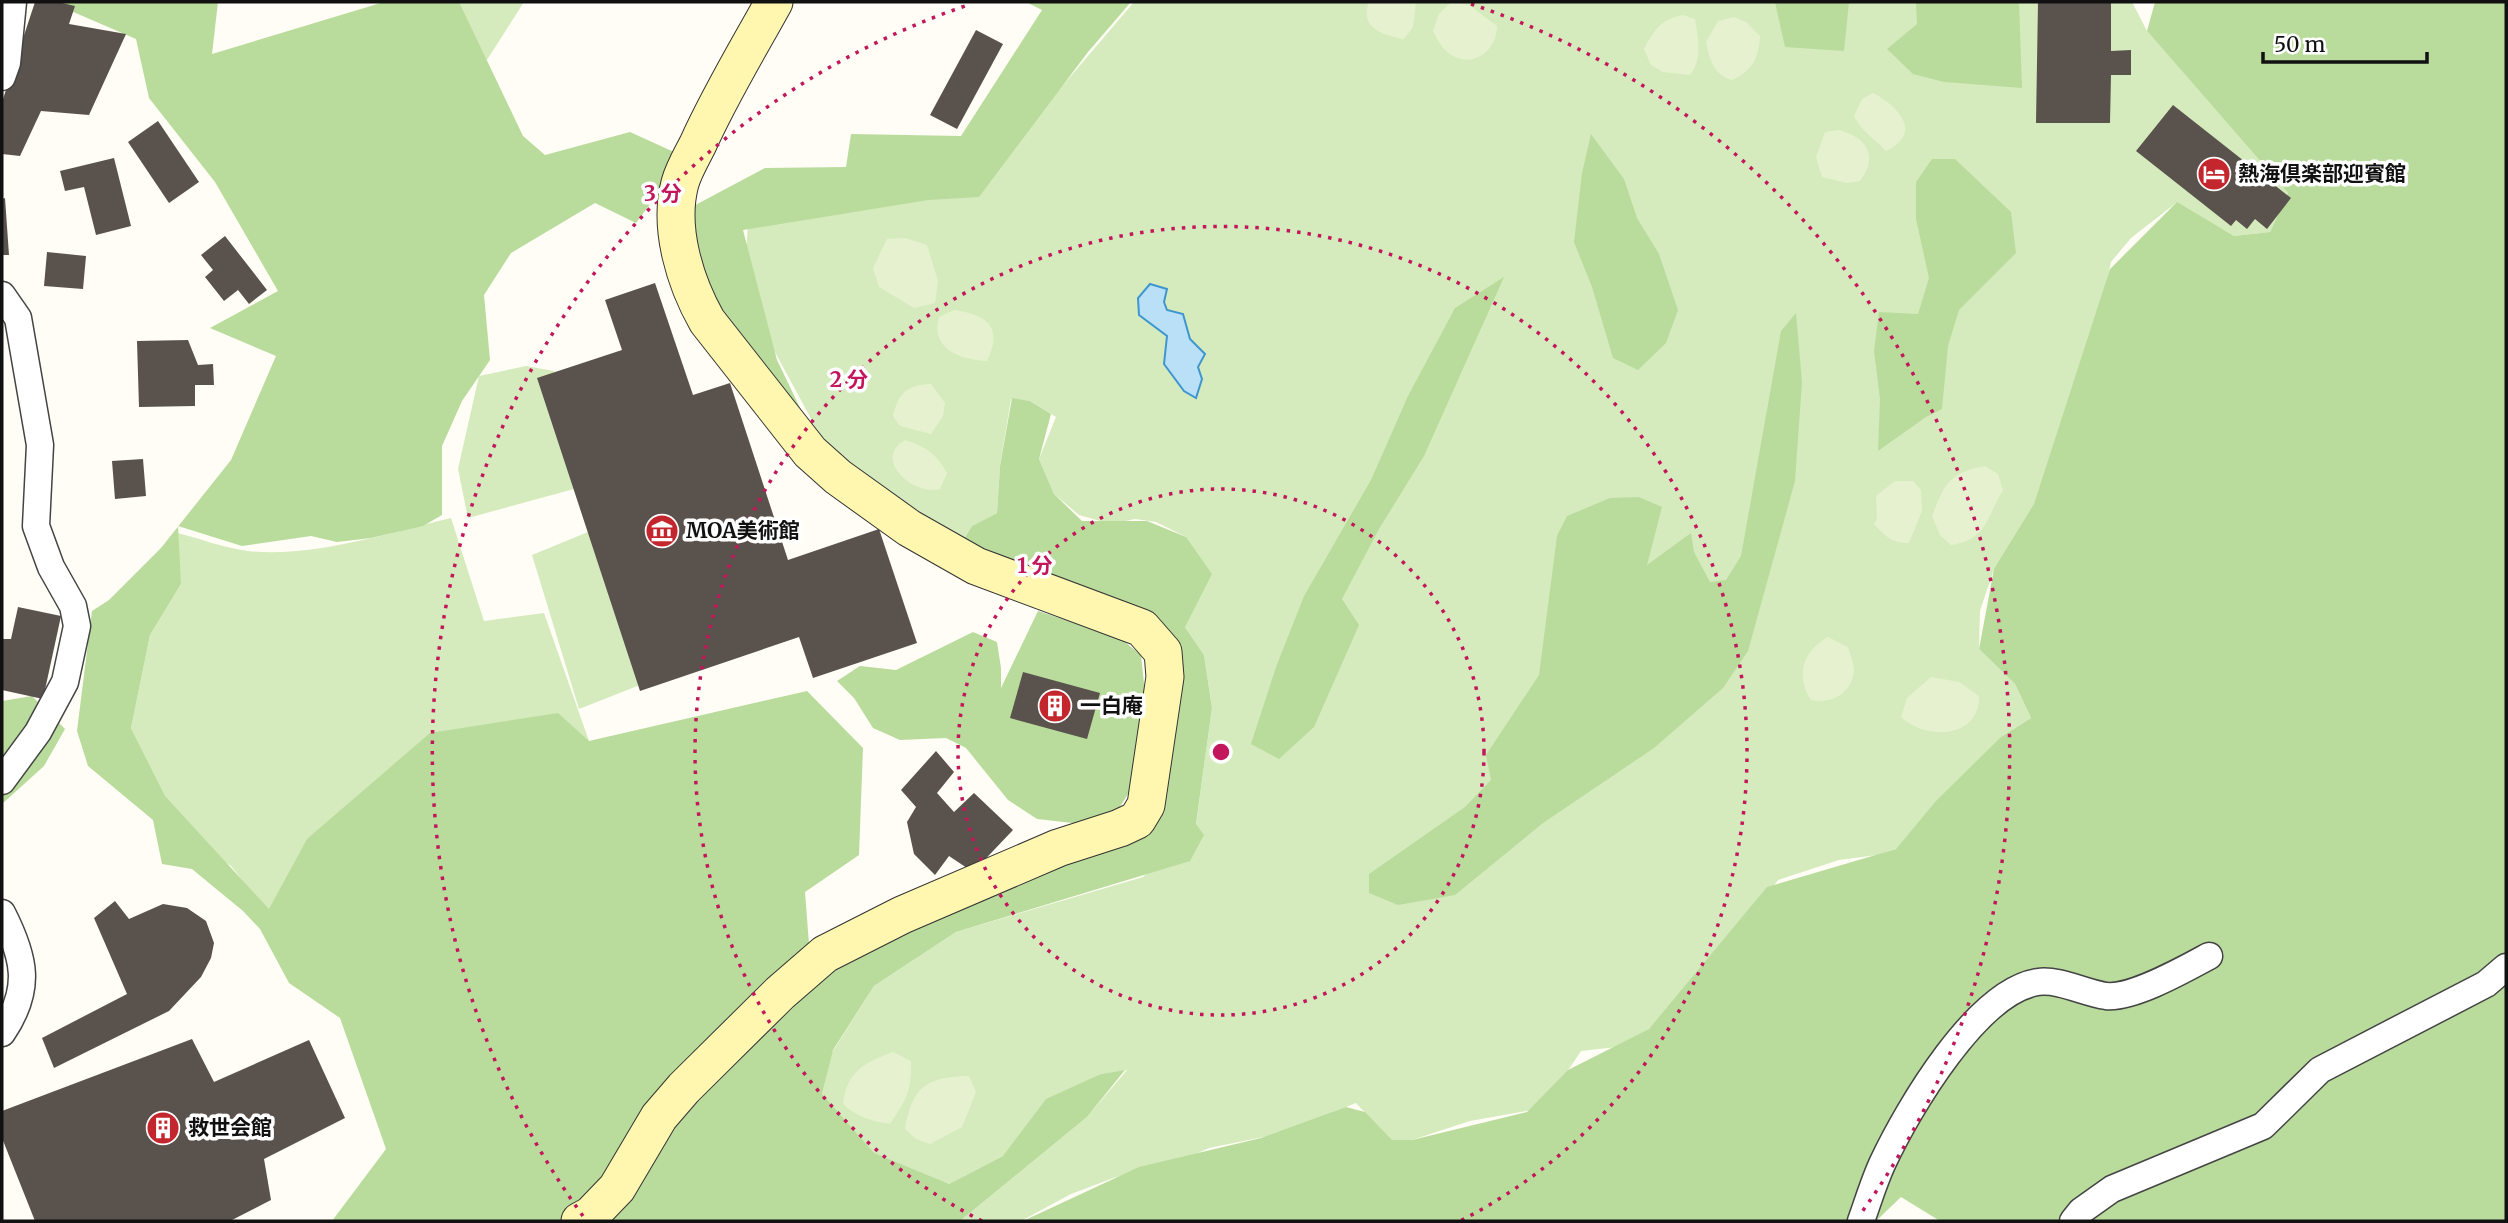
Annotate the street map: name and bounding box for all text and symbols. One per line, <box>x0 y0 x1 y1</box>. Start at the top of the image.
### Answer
scale bar <box>2263 21 2428 65</box>
text: 50 m <box>2274 31 2325 58</box>
hotel icon: 熱海倶楽部迎賓館 <box>2195 155 2233 193</box>
place label: 熱海倶楽部迎賓館 <box>2238 160 2406 187</box>
text: 3 分 <box>644 180 682 207</box>
text: 2 分 <box>830 366 868 393</box>
museum icon: MOA美術館 <box>643 512 681 550</box>
place label: MOA美術館 <box>686 517 800 544</box>
text: 1 分 <box>1017 552 1053 579</box>
building icon: 一白庵 <box>1036 687 1074 725</box>
place label: 一白庵 <box>1080 692 1143 719</box>
centre of rings <box>1209 740 1233 764</box>
building icon: 救世会館 <box>144 1109 182 1147</box>
place label: 救世会館 <box>188 1114 272 1141</box>

